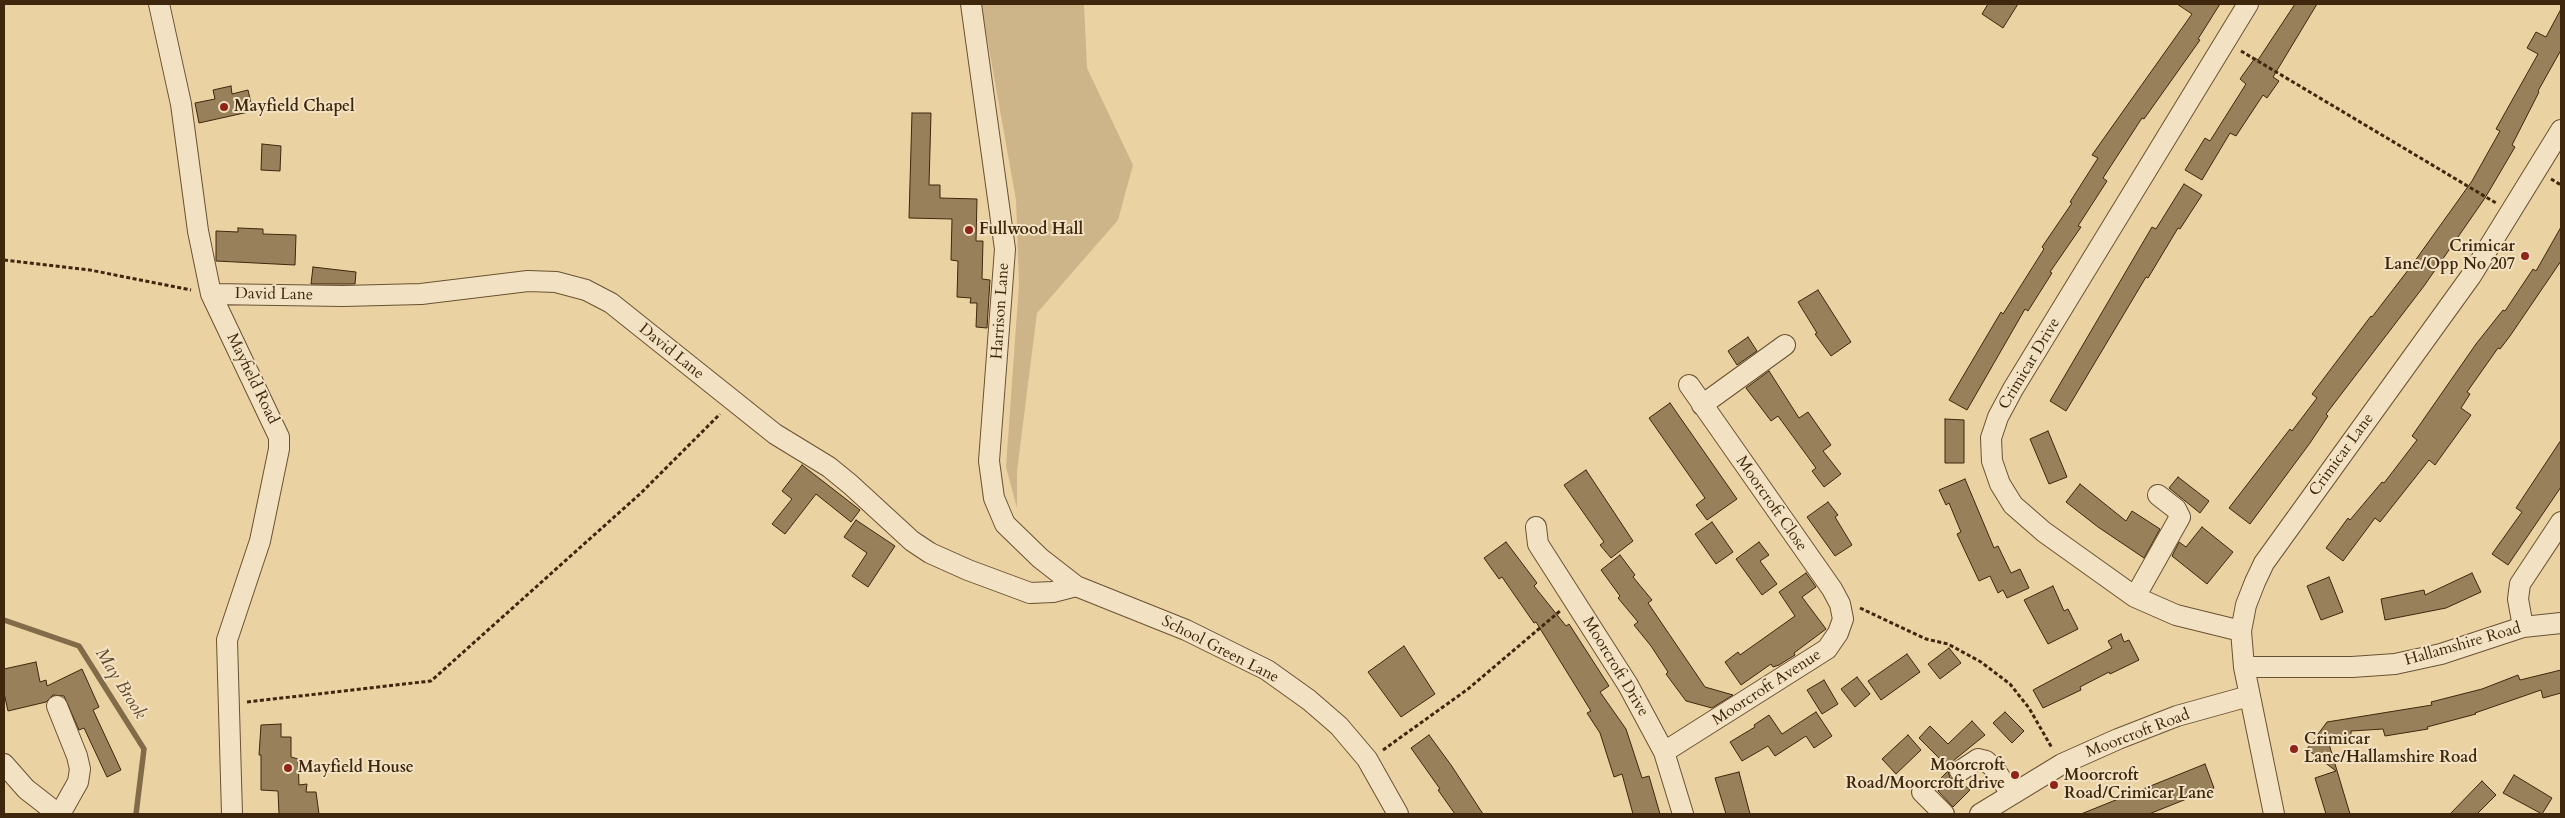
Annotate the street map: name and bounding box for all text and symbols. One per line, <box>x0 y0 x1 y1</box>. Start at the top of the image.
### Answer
place label: Mayfield Chapel <box>234 97 355 117</box>
marker: Mayfield Chapel <box>218 101 230 113</box>
place label: Fullwood Hall <box>979 220 1083 240</box>
marker: Fullwood Hall <box>963 224 975 236</box>
place label: Crimicar Lane/Opp No 207 <box>2384 237 2515 275</box>
marker: Crimicar Lane/Opp No 207 <box>2519 250 2531 262</box>
street label: Harrison Lane <box>988 262 1014 360</box>
street label: David Lane <box>235 285 313 305</box>
street label: Crimicar Drive <box>1995 315 2065 413</box>
street label: David Lane <box>635 320 707 384</box>
street label: Mayfield Road <box>222 330 282 428</box>
street label: Crimicar Lane <box>2305 410 2379 500</box>
street label: Moorcroft Close <box>1731 453 1811 555</box>
street label: School Green Lane <box>1158 612 1282 688</box>
street label: Moorcroft Drive <box>1578 614 1652 720</box>
street label: Hallamshire Road <box>2403 619 2523 671</box>
water label: May Brook <box>90 644 150 724</box>
street label: Moorcroft Avenue <box>1709 646 1825 730</box>
street label: Moorcroft Road <box>2084 705 2192 763</box>
place label: Crimicar Lane/Hallamshire Road <box>2304 730 2477 768</box>
marker: Crimicar Lane/Hallamshire Road <box>2288 743 2300 755</box>
place label: Moorcroft Road/Moorcroft drive <box>1846 756 2005 794</box>
place label: Mayfield House <box>298 758 414 778</box>
marker: Mayfield House <box>282 762 294 774</box>
place label: Moorcroft Road/Crimicar Lane <box>2064 766 2214 804</box>
marker: Moorcroft Road/Moorcroft drive <box>2009 769 2021 781</box>
marker: Moorcroft Road/Crimicar Lane <box>2048 779 2060 791</box>

